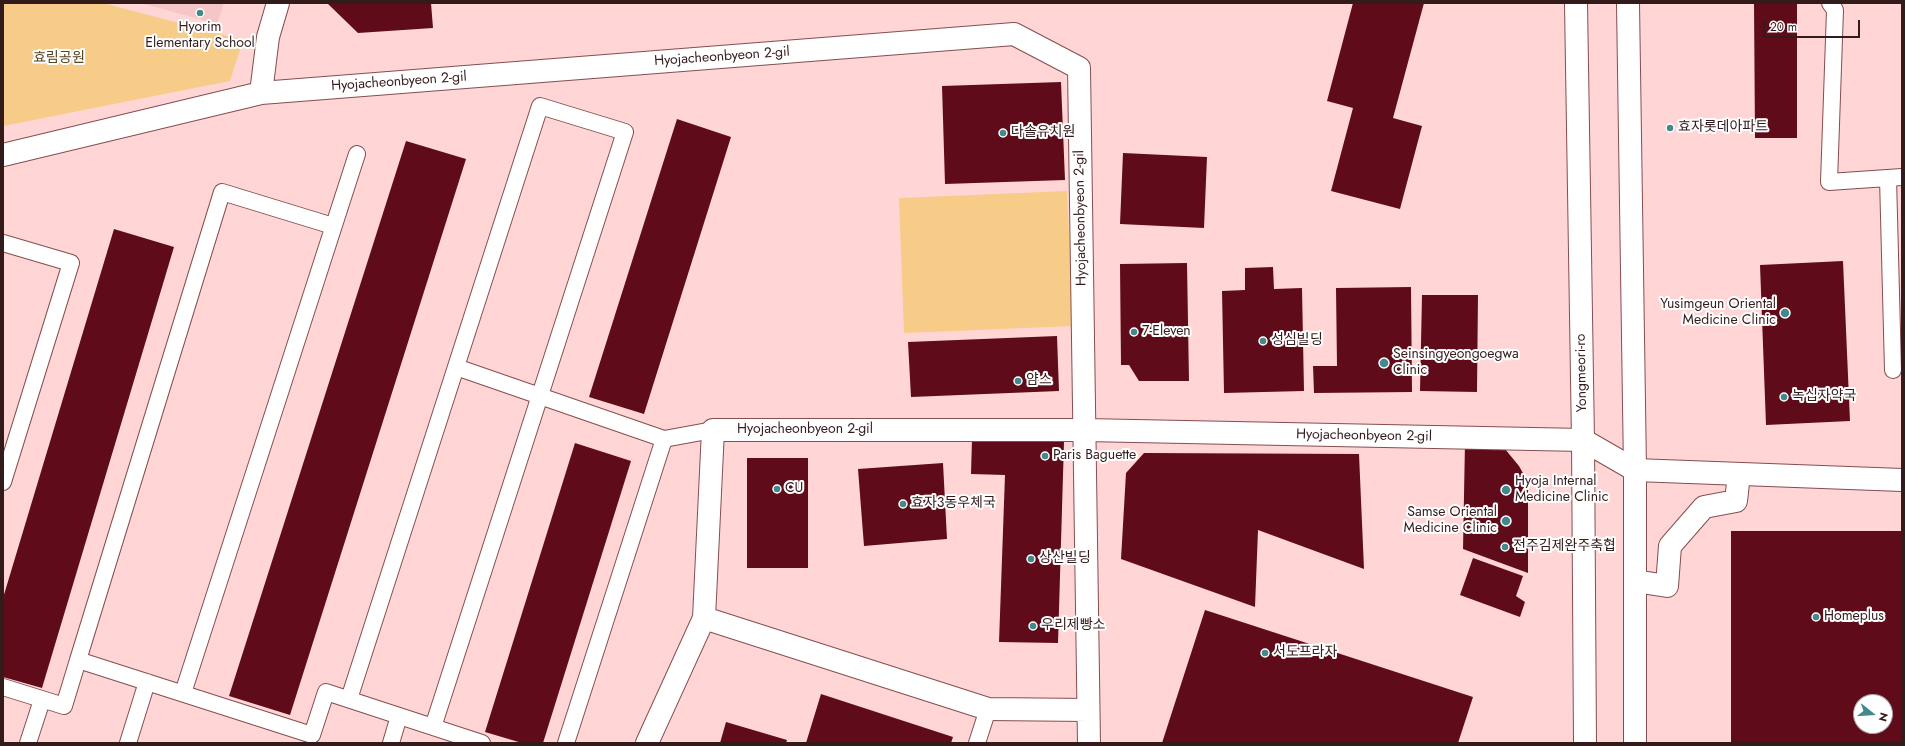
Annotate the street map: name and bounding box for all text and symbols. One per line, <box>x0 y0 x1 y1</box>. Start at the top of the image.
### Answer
marker: Hyorim Elementary School <box>195 8 205 18</box>
scale bar <box>1765 12 1862 38</box>
text: 20 m <box>1770 18 1797 36</box>
place label: Hyorim Elementary School <box>145 20 255 52</box>
street label: Hyojacheonbyeon 2-gil <box>654 44 790 70</box>
park label: 효림공원 <box>33 51 85 67</box>
street label: Hyojacheonbyeon 2-gil <box>331 69 467 95</box>
place label: 효자롯데아파트 <box>1678 120 1768 136</box>
marker: 효자롯데아파트 <box>1665 123 1675 133</box>
place label: 다솔유치원 <box>1011 125 1075 141</box>
marker: 다솔유치원 <box>998 128 1008 138</box>
street label: Hyojacheonbyeon 2-gil <box>1071 150 1091 286</box>
place label: Yusimgeun Oriental Medicine Clinic <box>1660 297 1776 330</box>
marker: Yusimgeun Oriental Medicine Clinic <box>1779 307 1791 319</box>
place label: 7-Eleven <box>1142 324 1191 340</box>
marker: 7-Eleven <box>1129 327 1139 337</box>
place label: 성심빌딩 <box>1271 333 1323 349</box>
street label: Yongmeori-ro <box>1573 333 1591 413</box>
marker: 성심빌딩 <box>1258 336 1268 346</box>
place label: Seinsingyeongoegwa Clinic <box>1393 347 1519 380</box>
marker: Seinsingyeongoegwa Clinic <box>1378 357 1390 369</box>
place label: 얌스 <box>1026 373 1052 389</box>
marker: 얌스 <box>1013 376 1023 386</box>
place label: 녹십자약국 <box>1792 389 1856 405</box>
marker: 녹십자약국 <box>1779 392 1789 402</box>
street label: Hyojacheonbyeon 2-gil <box>737 422 873 438</box>
street label: Hyojacheonbyeon 2-gil <box>1296 426 1432 446</box>
place label: Paris Baguette <box>1053 448 1136 464</box>
marker: Paris Baguette <box>1040 451 1050 461</box>
place label: Hyoja Internal Medicine Clinic <box>1515 474 1608 506</box>
place label: CU <box>785 481 803 497</box>
marker: CU <box>772 484 782 494</box>
marker: Hyoja Internal Medicine Clinic <box>1500 484 1512 496</box>
place label: 효자3동우체국 <box>911 496 996 512</box>
marker: 효자3동우체국 <box>898 499 908 509</box>
place label: Samse Oriental Medicine Clinic <box>1404 505 1497 538</box>
marker: Samse Oriental Medicine Clinic <box>1500 515 1512 527</box>
place label: 전주김제완주축협 <box>1513 539 1616 555</box>
marker: 전주김제완주축협 <box>1500 542 1510 552</box>
place label: 상산빌딩 <box>1039 551 1091 567</box>
marker: 상산빌딩 <box>1026 554 1036 564</box>
place label: Homeplus <box>1824 609 1884 625</box>
marker: Homeplus <box>1811 612 1821 622</box>
place label: 우리제빵소 <box>1041 618 1105 634</box>
marker: 우리제빵소 <box>1028 621 1038 631</box>
place label: 서도프라자 <box>1273 645 1337 661</box>
marker: 서도프라자 <box>1260 648 1270 658</box>
north arrow <box>1853 694 1893 734</box>
text: N <box>1875 711 1892 724</box>

